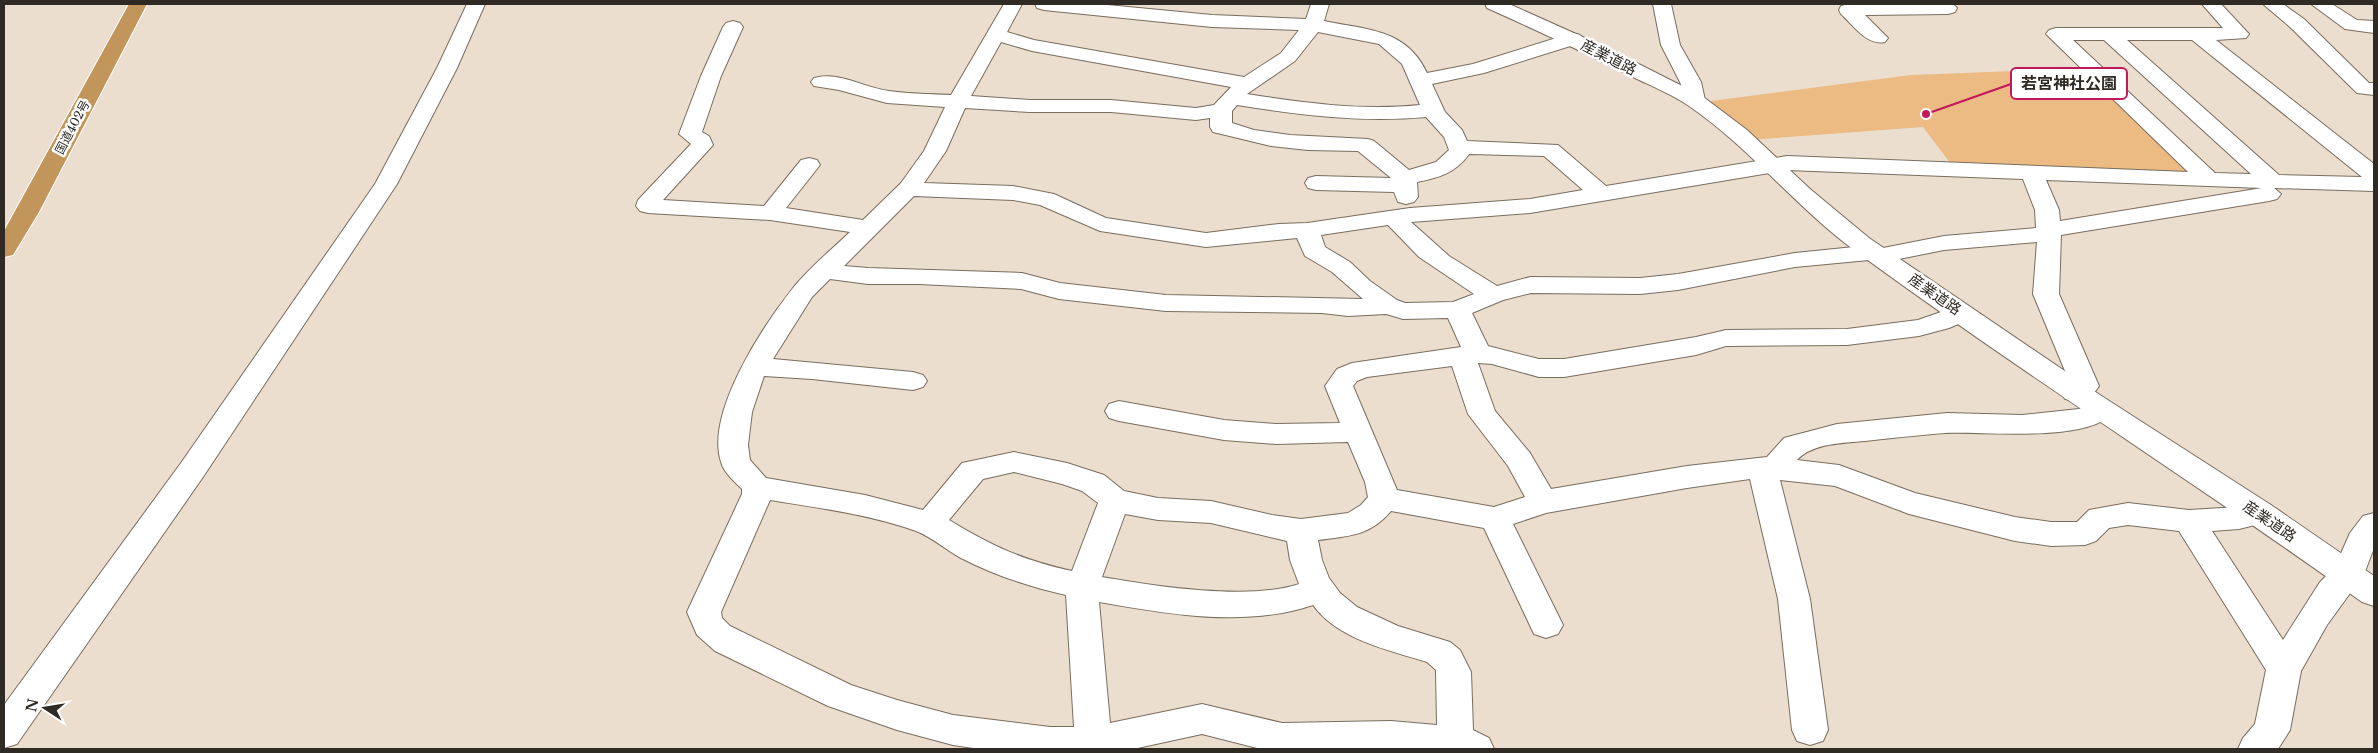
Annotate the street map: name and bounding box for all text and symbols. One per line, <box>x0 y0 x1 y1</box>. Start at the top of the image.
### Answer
street label: 産業道路 <box>1578 35 1640 79</box>
callout: 若宮神社公園 <box>2011 68 2127 99</box>
text: 若宮神社公園 <box>2021 73 2117 93</box>
street label: 国道402号 <box>52 97 92 157</box>
street label: 産業道路 <box>1905 269 1965 319</box>
street label: 産業道路 <box>2240 496 2300 546</box>
north arrow <box>20 683 70 733</box>
text: N <box>22 697 42 714</box>

